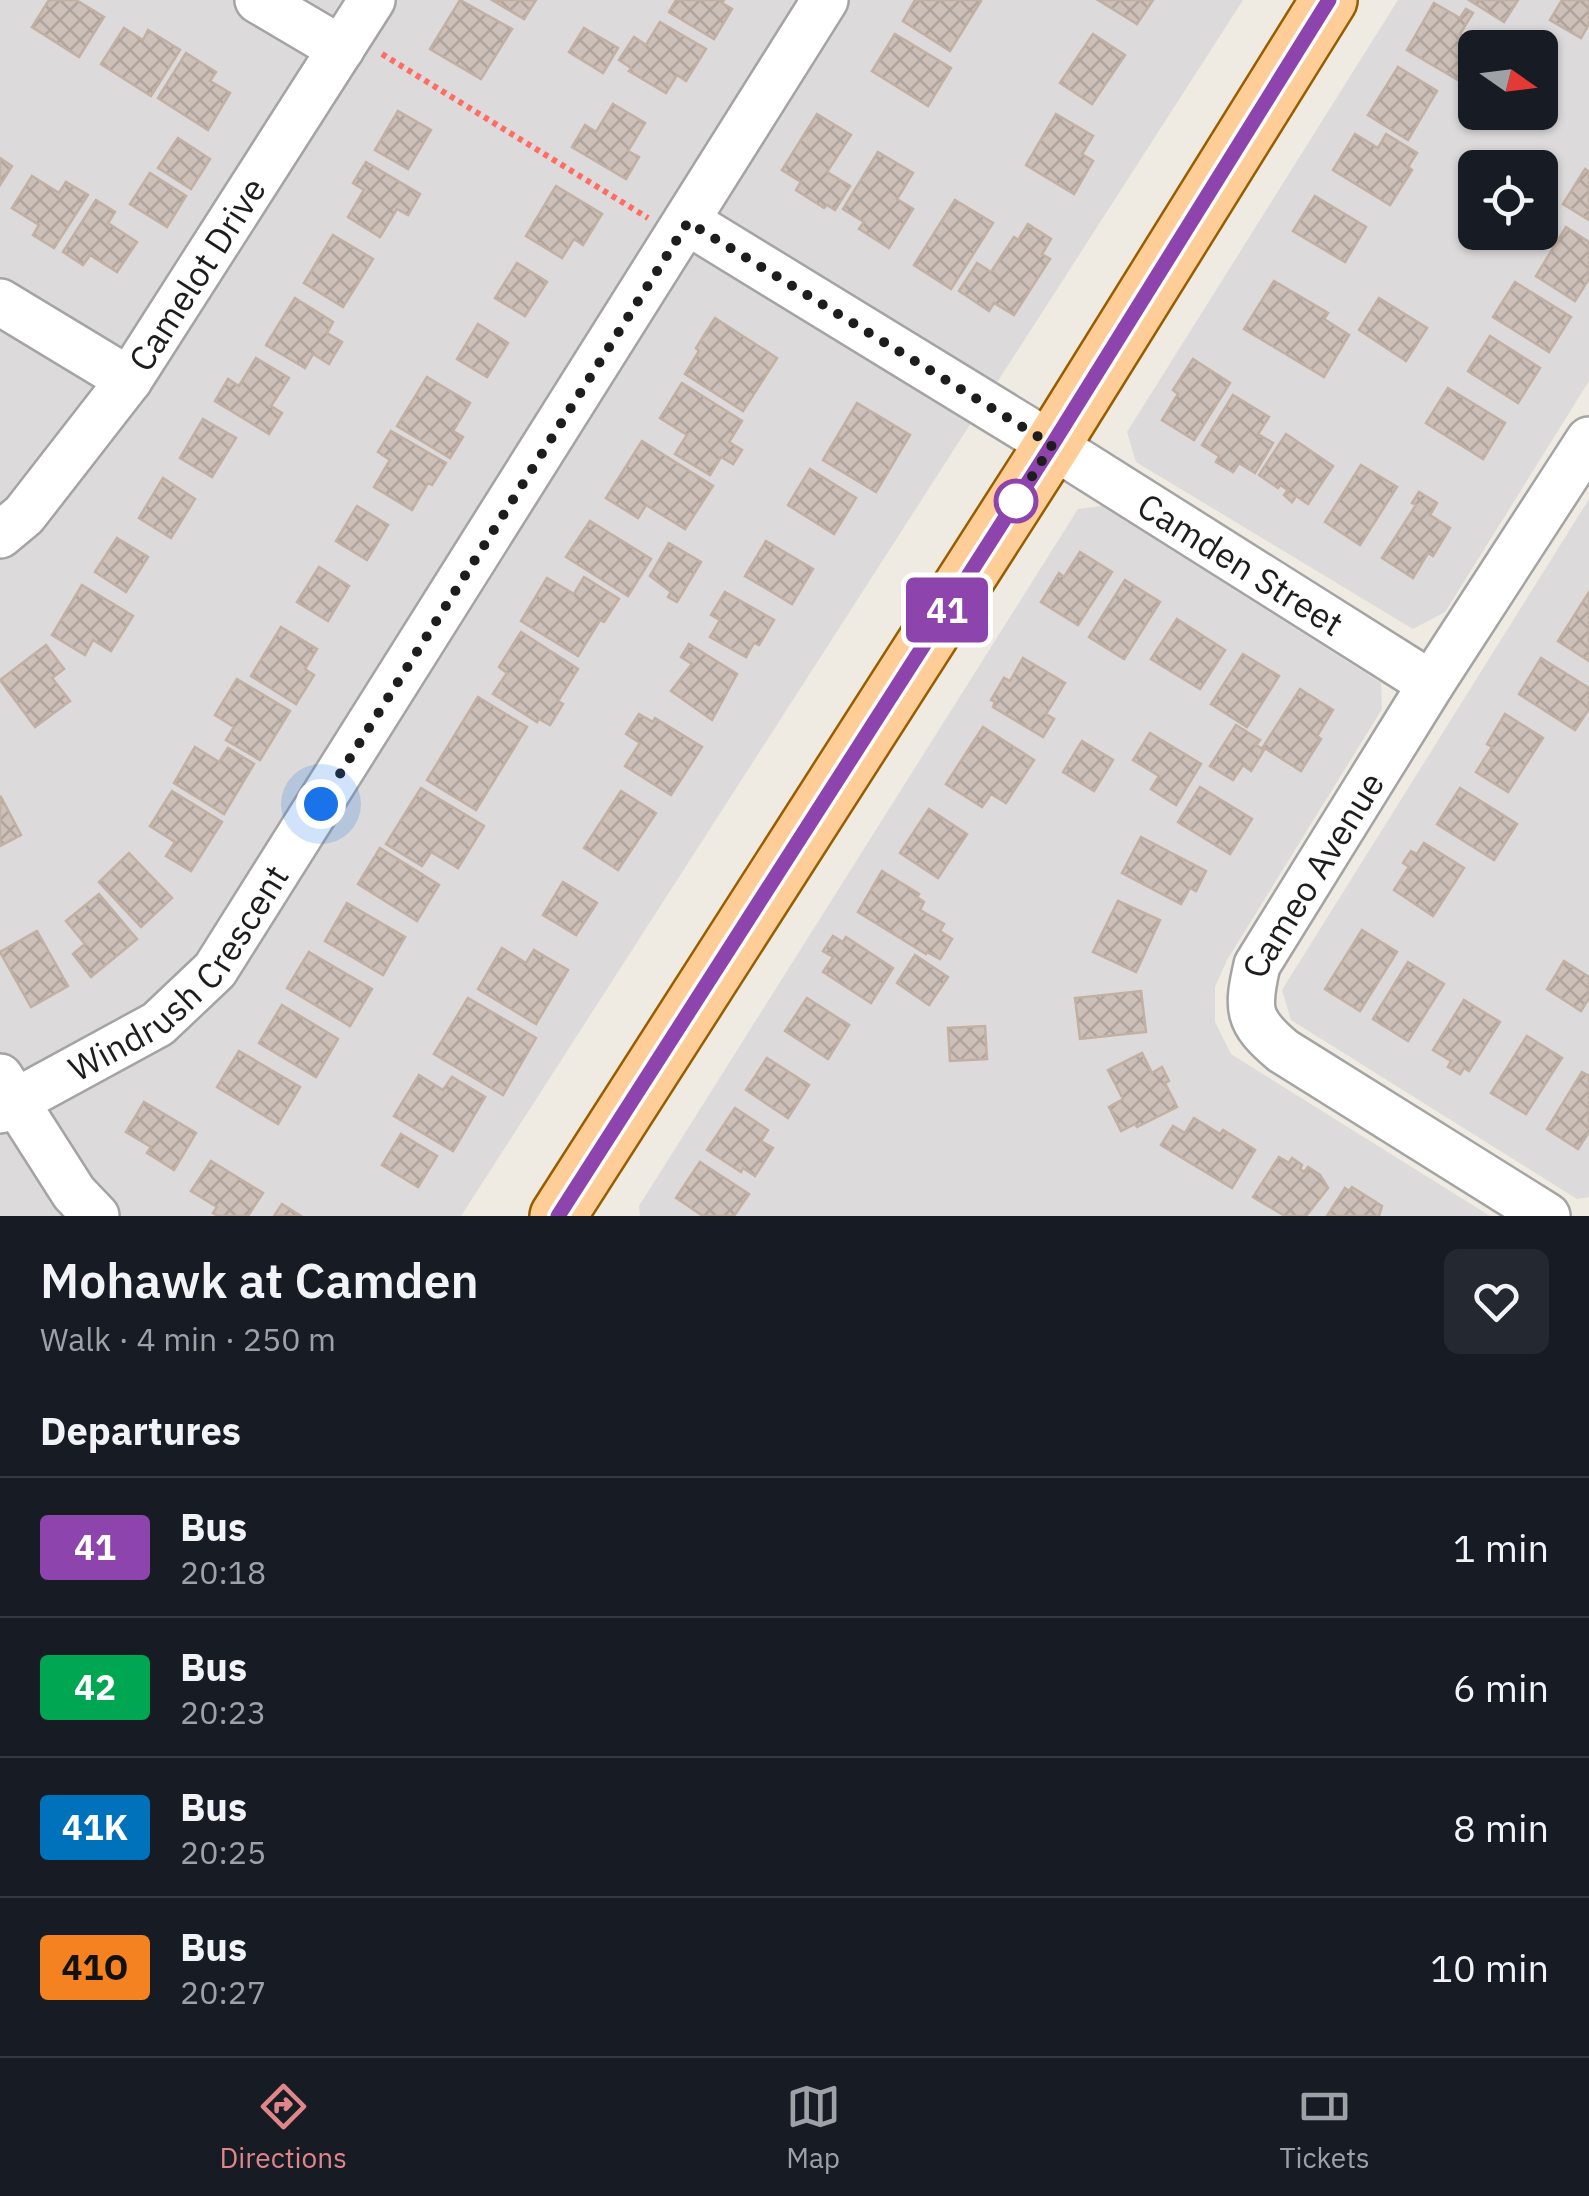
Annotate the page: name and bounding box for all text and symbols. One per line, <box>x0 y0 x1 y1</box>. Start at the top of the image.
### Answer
north arrow <box>1458 30 1558 130</box>
map controls <box>1458 30 1558 250</box>
button: locate <box>1458 150 1558 250</box>
street label: Camelot Drive <box>118 168 276 380</box>
unlabelled marker <box>995 480 1037 522</box>
street label: Camden Street <box>1129 482 1352 646</box>
line badge: 41 <box>902 578 992 642</box>
text: 41 <box>926 587 968 633</box>
street label: Cameo Avenue <box>1232 763 1394 982</box>
your location <box>296 779 346 829</box>
street label: Windrush Crescent <box>60 856 299 1091</box>
text: Mohawk at Camden <box>40 1249 479 1311</box>
button: heart <box>1444 1249 1549 1354</box>
text: Walk · 4 min · 250 m <box>40 1318 336 1360</box>
text: Departures <box>40 1406 241 1455</box>
text: Bus <box>180 1502 247 1551</box>
text: 1 min <box>1453 1523 1549 1572</box>
text: 41 <box>74 1524 116 1570</box>
text: 20:18 <box>180 1551 266 1593</box>
text: Bus <box>180 1642 247 1691</box>
text: 6 min <box>1453 1663 1549 1712</box>
text: 42 <box>74 1664 116 1710</box>
text: 20:23 <box>180 1691 266 1733</box>
text: Bus <box>180 1782 247 1831</box>
text: 8 min <box>1453 1803 1549 1852</box>
text: 41K <box>62 1804 128 1850</box>
text: 20:25 <box>180 1831 266 1873</box>
text: Bus <box>180 1922 247 1971</box>
text: 10 min <box>1430 1943 1549 1992</box>
text: 41O <box>62 1944 129 1990</box>
text: 20:27 <box>180 1971 266 2013</box>
tab: Directions <box>219 2079 347 2176</box>
tab: Map <box>786 2079 841 2176</box>
tab: Tickets <box>1279 2079 1370 2176</box>

